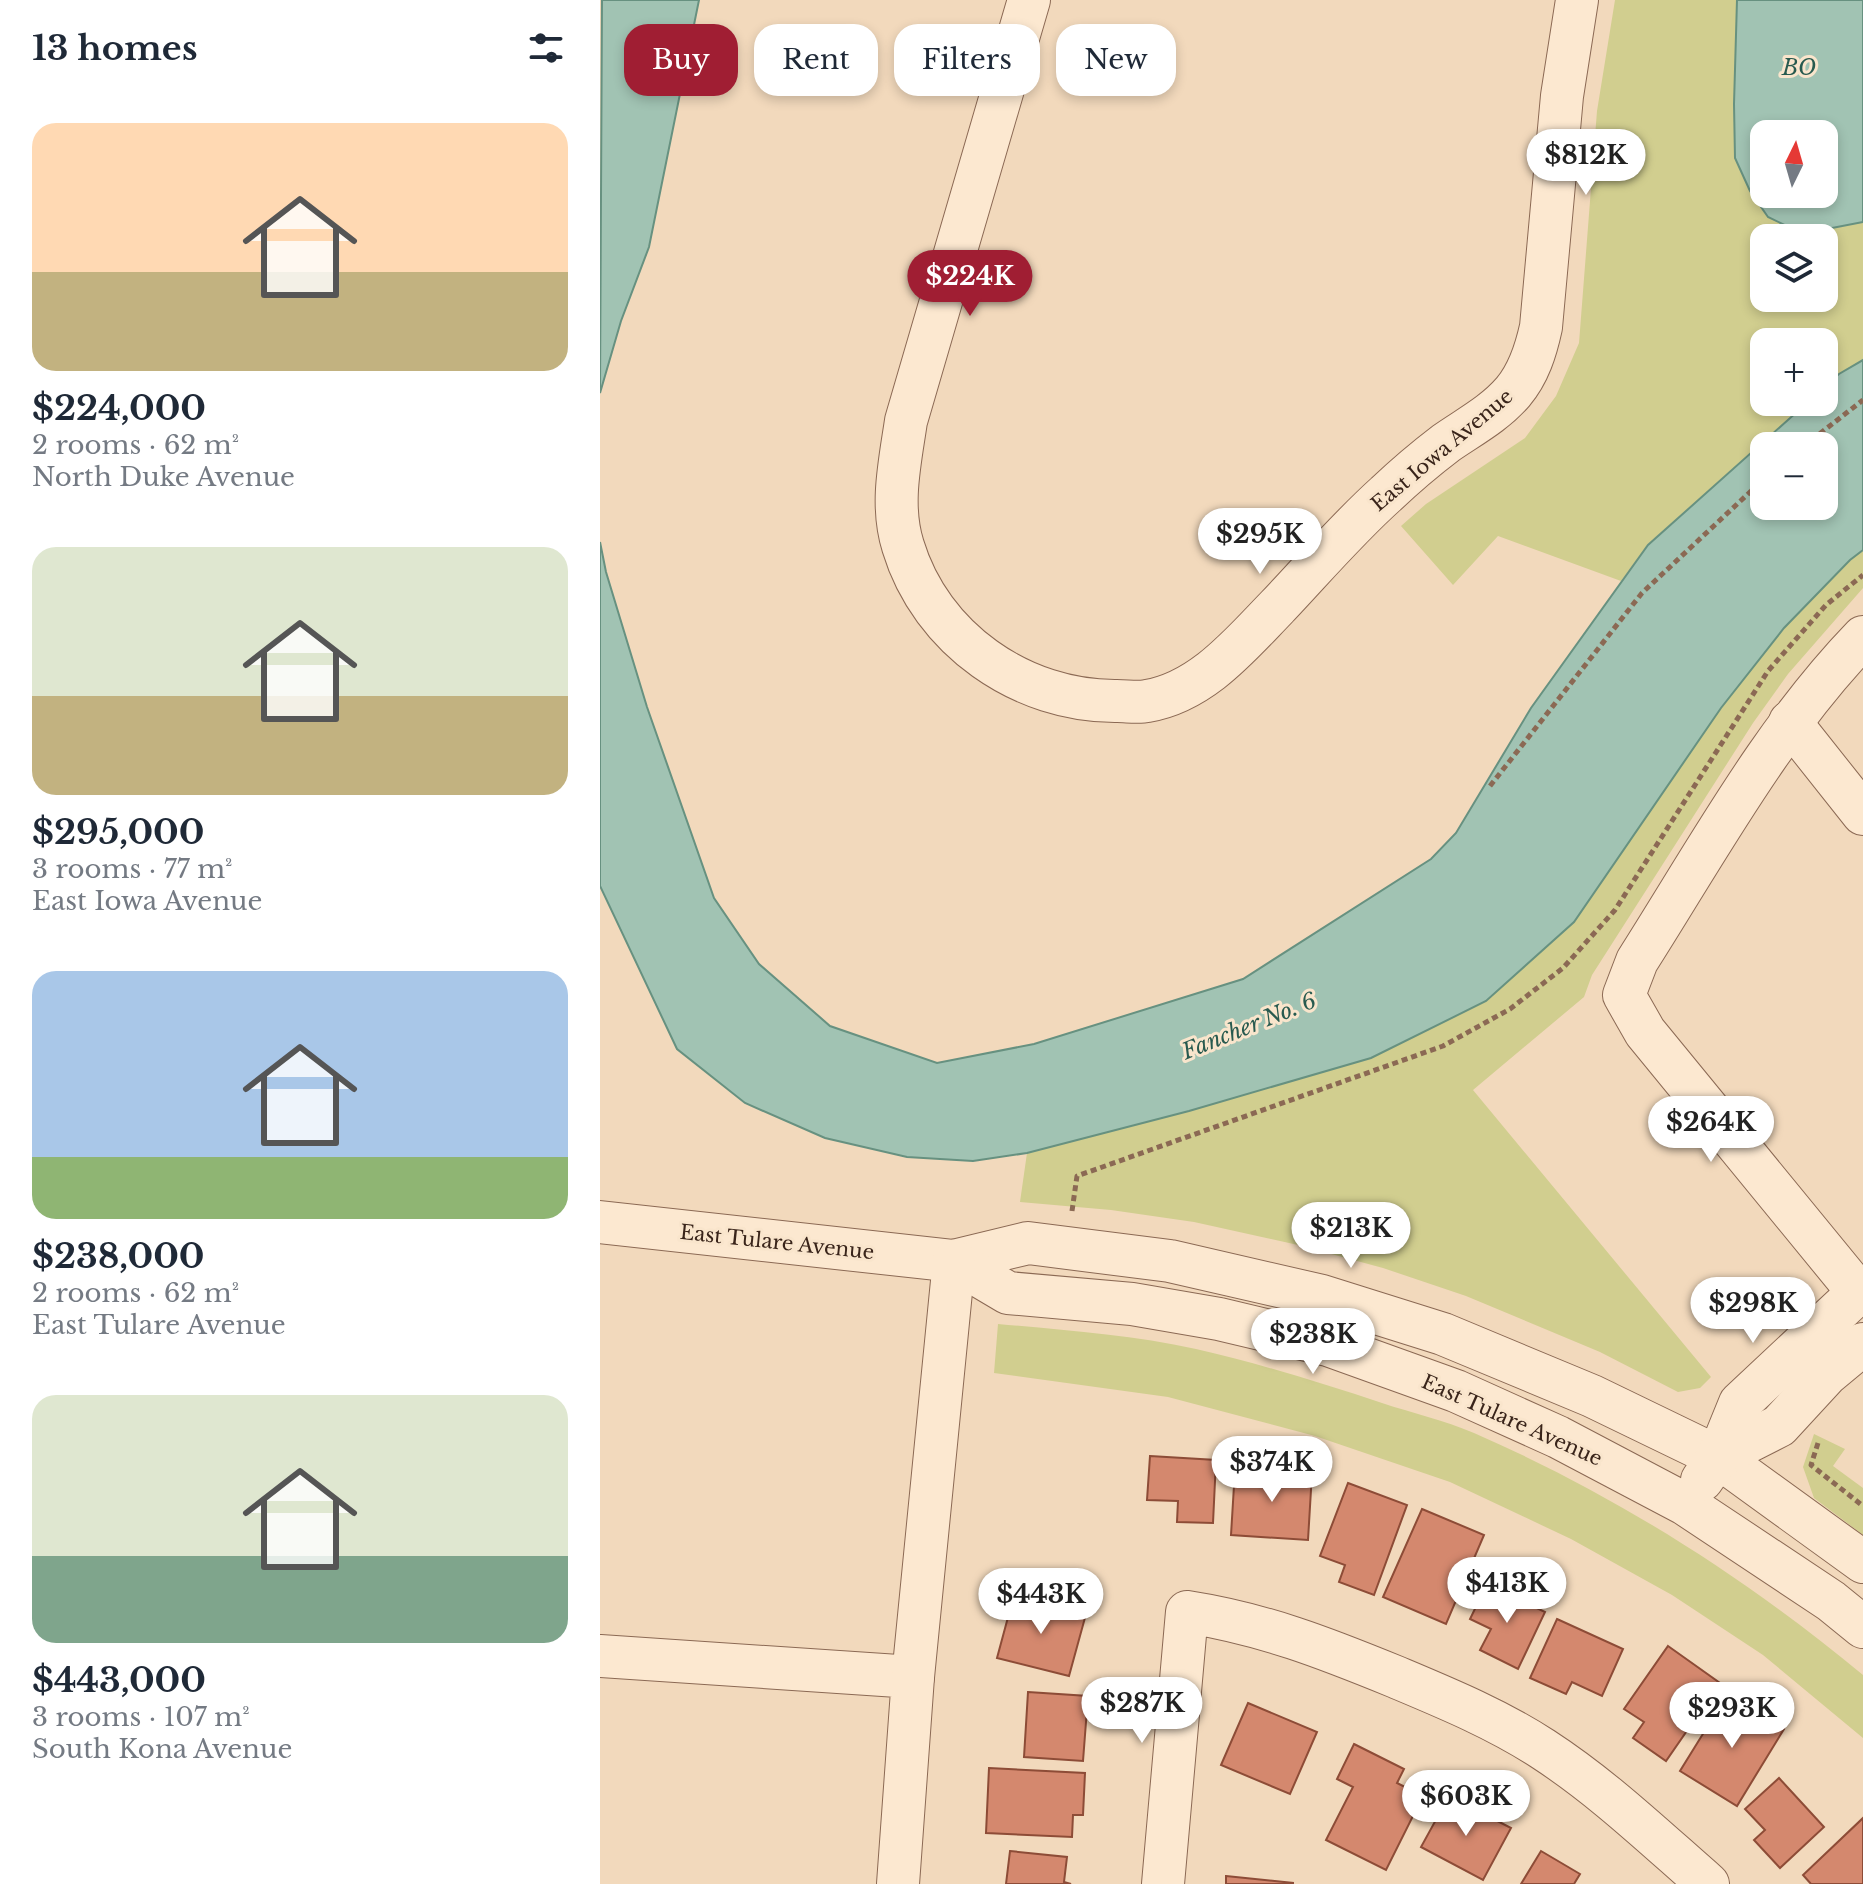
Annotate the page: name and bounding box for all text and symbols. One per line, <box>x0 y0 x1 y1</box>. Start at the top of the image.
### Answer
chip: Buy <box>624 24 738 96</box>
chip: Rent <box>754 24 878 96</box>
chip: Filters <box>894 24 1040 96</box>
chip: New <box>1056 24 1176 96</box>
icon: filters <box>524 26 568 70</box>
text: 13 homes <box>32 27 198 69</box>
water label: BO <box>1781 54 1816 81</box>
north arrow <box>1750 120 1838 208</box>
map controls <box>1750 120 1838 520</box>
pin: $812K <box>1530 129 1642 197</box>
text: $812K <box>1545 139 1627 171</box>
icon: home <box>228 175 372 319</box>
button: layers <box>1750 224 1838 312</box>
pin: $224K <box>914 250 1026 318</box>
text: $224K <box>925 260 1015 292</box>
button: + <box>1750 328 1838 416</box>
street label: East Iowa Avenue <box>1366 384 1518 516</box>
text: $224,000 <box>32 387 206 429</box>
text: 2 rooms · 62 m² <box>32 429 239 461</box>
button: − <box>1750 432 1838 520</box>
text: North Duke Avenue <box>32 461 295 493</box>
pin: $295K <box>1204 508 1316 576</box>
text: $295K <box>1216 518 1304 550</box>
icon: home <box>228 599 372 743</box>
text: $295,000 <box>32 811 204 853</box>
text: 3 rooms · 77 m² <box>32 853 233 885</box>
text: East Iowa Avenue <box>32 885 262 917</box>
water label: Fancher No. 6 <box>1177 987 1320 1066</box>
icon: home <box>228 1023 372 1167</box>
pin: $264K <box>1655 1096 1767 1164</box>
text: $264K <box>1666 1106 1756 1138</box>
pin: $213K <box>1295 1202 1407 1270</box>
text: $213K <box>1310 1212 1392 1244</box>
street label: East Tulare Avenue <box>679 1220 875 1264</box>
text: $238,000 <box>32 1235 205 1277</box>
text: 2 rooms · 62 m² <box>32 1277 239 1309</box>
pin: $298K <box>1697 1277 1809 1345</box>
text: $298K <box>1708 1287 1798 1319</box>
pin: $238K <box>1257 1308 1369 1376</box>
text: East Tulare Avenue <box>32 1309 286 1341</box>
text: $238K <box>1269 1318 1357 1350</box>
street label: East Tulare Avenue <box>1418 1369 1606 1471</box>
pin: $374K <box>1216 1436 1328 1504</box>
text: $374K <box>1230 1446 1314 1478</box>
icon: home <box>228 1447 372 1591</box>
pin: $413K <box>1451 1557 1563 1625</box>
text: $413K <box>1465 1567 1549 1599</box>
pin: $443K <box>985 1568 1097 1636</box>
text: $443K <box>996 1578 1086 1610</box>
text: $443,000 <box>32 1659 206 1701</box>
pin: $287K <box>1086 1677 1198 1745</box>
pin: $293K <box>1676 1682 1788 1750</box>
text: $287K <box>1099 1687 1185 1719</box>
text: $293K <box>1687 1692 1777 1724</box>
text: 3 rooms · 107 m² <box>32 1701 250 1733</box>
text: South Kona Avenue <box>32 1733 292 1765</box>
pin: $603K <box>1410 1770 1522 1838</box>
text: $603K <box>1420 1780 1512 1812</box>

